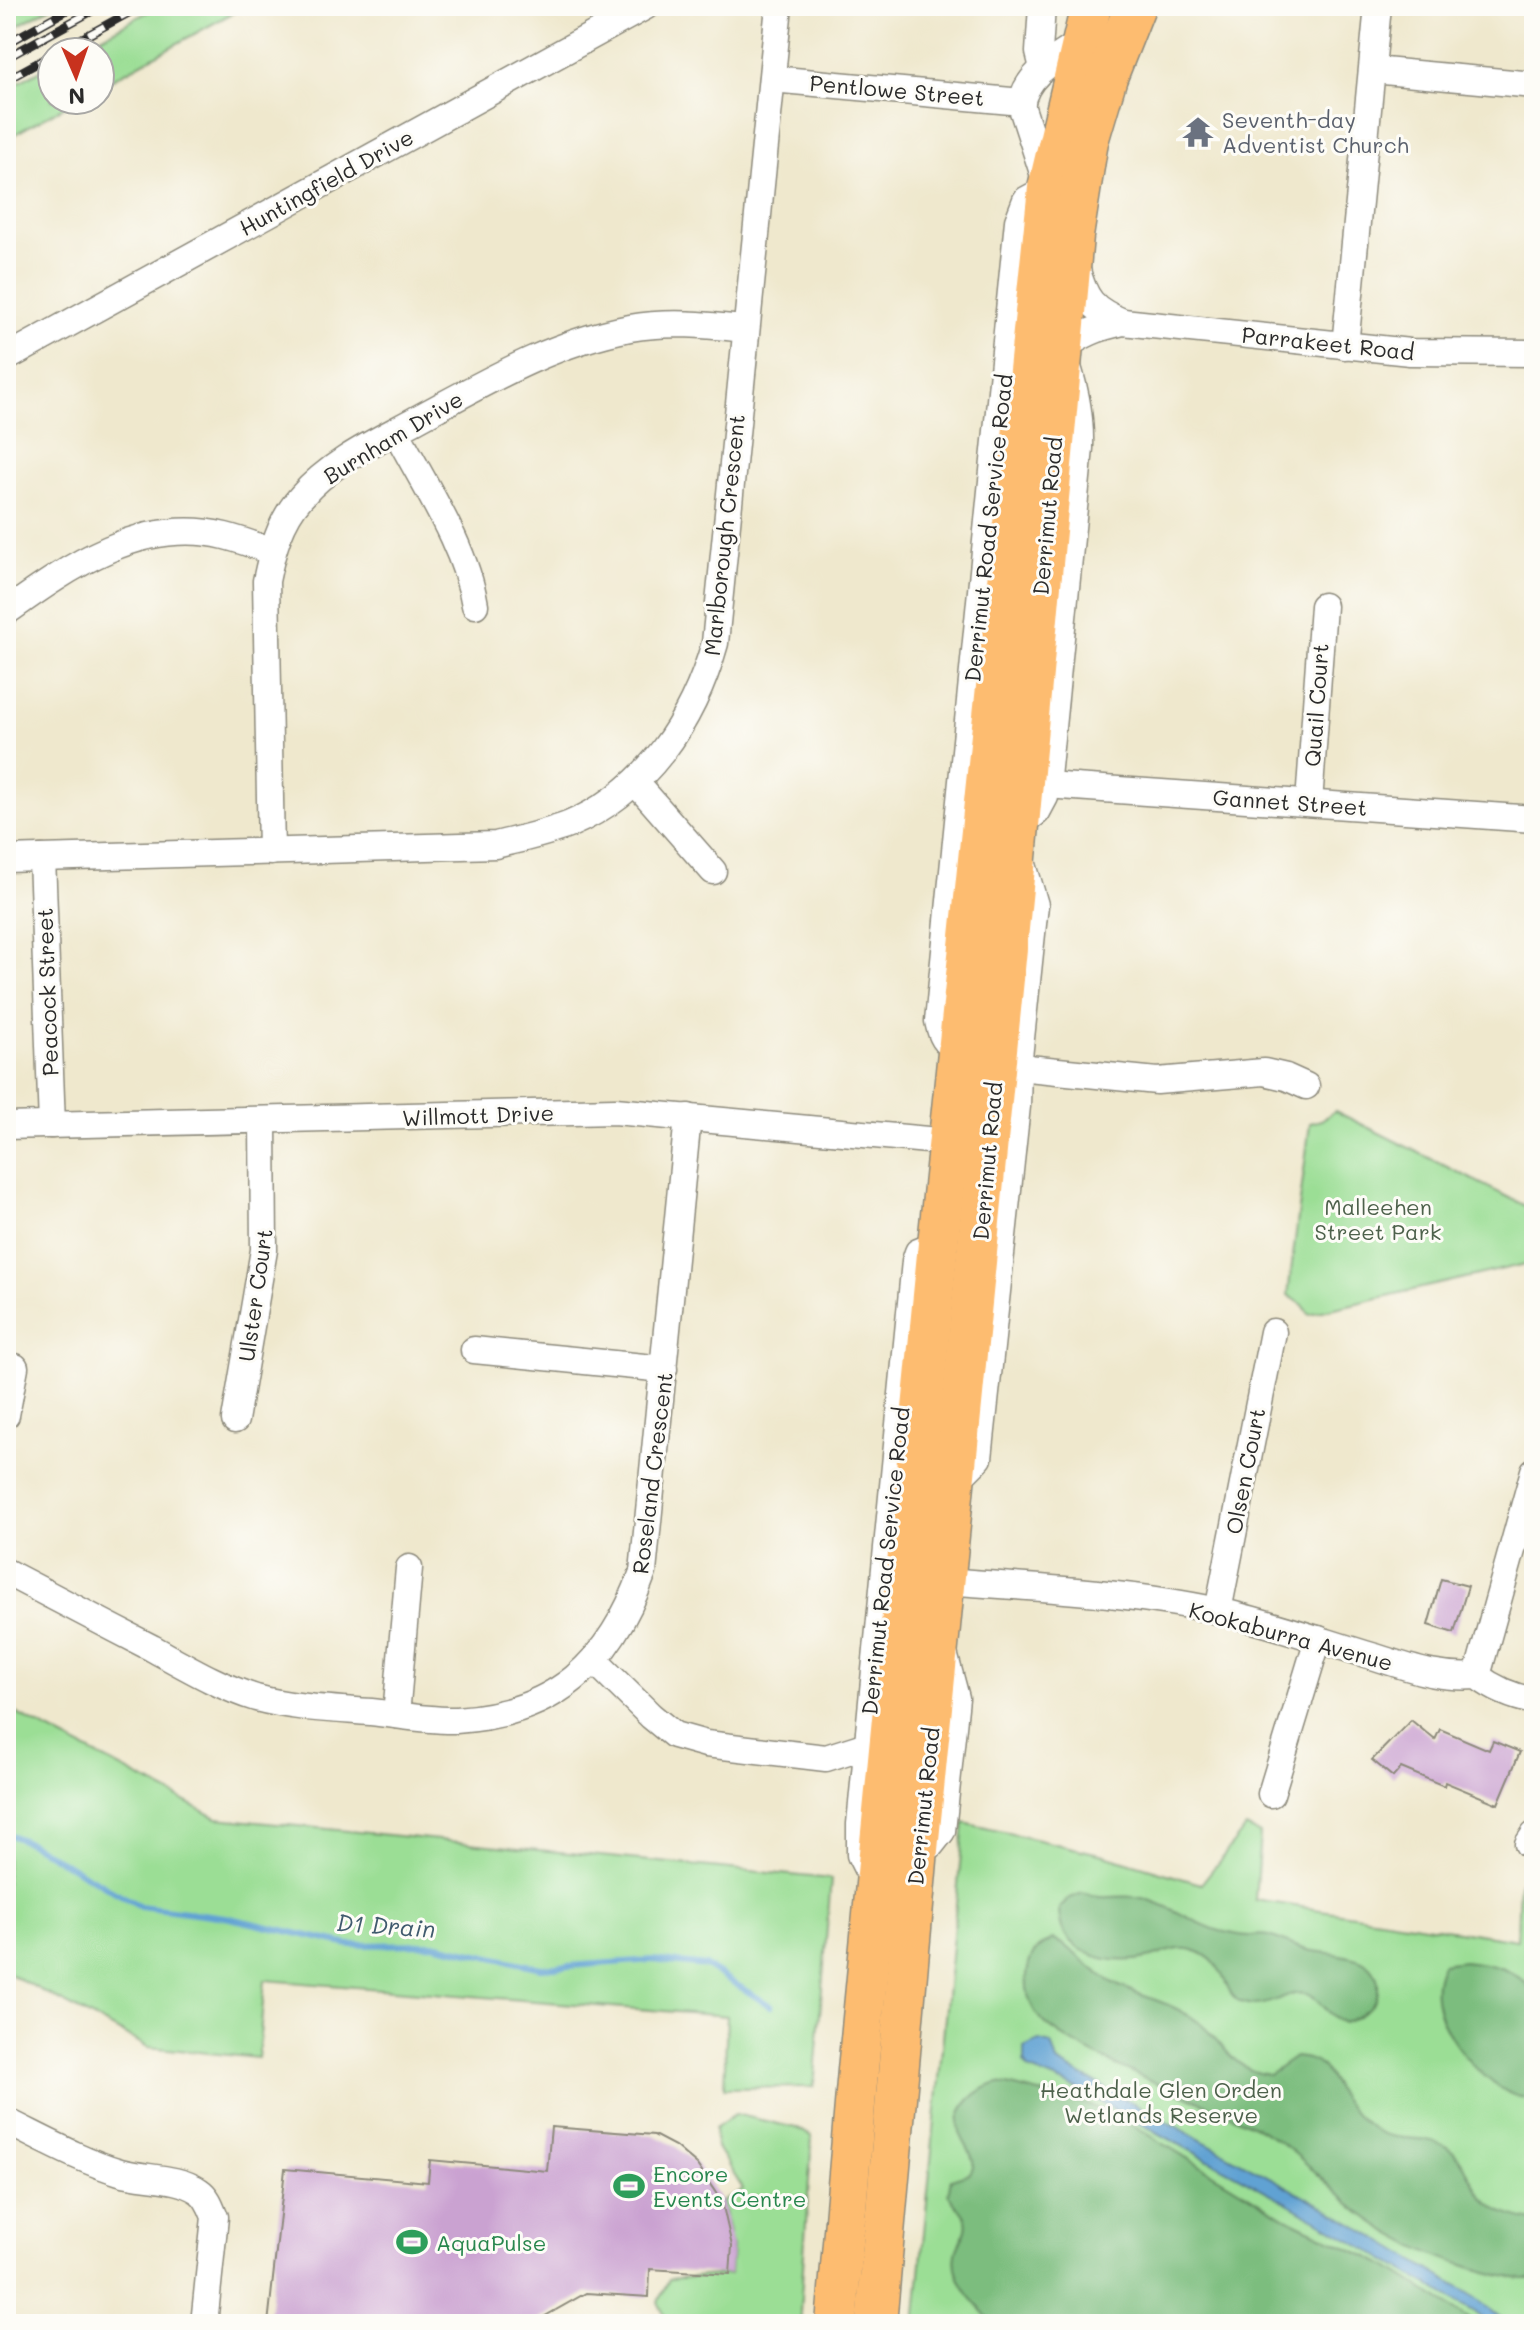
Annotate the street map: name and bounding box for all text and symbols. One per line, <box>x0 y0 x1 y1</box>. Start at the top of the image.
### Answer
north arrow <box>36 36 116 116</box>
street label: Pentlowe Street <box>808 68 986 112</box>
text: N <box>68 82 86 111</box>
place label: Seventh-day Adventist Church <box>1222 105 1409 159</box>
temple icon: Seventh-day Adventist Church <box>1181 115 1215 149</box>
street label: Huntingfield Drive <box>234 122 418 242</box>
street label: Parrakeet Road <box>1240 320 1416 366</box>
street label: Derrimut Road Service Road <box>957 373 1019 683</box>
street label: Burnham Drive <box>318 384 468 490</box>
street label: Marlborough Crescent <box>697 413 751 657</box>
street label: Derrimut Road <box>1026 436 1068 596</box>
street label: Quail Court <box>1297 642 1335 768</box>
street label: Gannet Street <box>1212 782 1368 822</box>
street label: Peacock Street <box>30 907 64 1077</box>
street label: Derrimut Road <box>966 1081 1008 1241</box>
street label: Willmott Drive <box>401 1098 555 1132</box>
park label: Malleehen Street Park <box>1315 1192 1441 1246</box>
street label: Ulster Court <box>231 1227 279 1363</box>
street label: Roseland Crescent <box>625 1370 679 1576</box>
street label: Olsen Court <box>1219 1405 1271 1537</box>
street label: Derrimut Road Service Road <box>854 1406 916 1716</box>
street label: Kookaburra Avenue <box>1186 1595 1396 1677</box>
street label: Derrimut Road <box>900 1726 946 1886</box>
water label: D1 Drain <box>336 1906 436 1944</box>
park label: Heathdale Glen Orden Wetlands Reserve <box>1040 2075 1282 2129</box>
place label: Encore Events Centre <box>653 2159 806 2213</box>
sports icon: Encore Events Centre <box>612 2169 646 2203</box>
sports icon: AquaPulse <box>395 2225 429 2259</box>
place label: AquaPulse <box>436 2228 546 2257</box>

